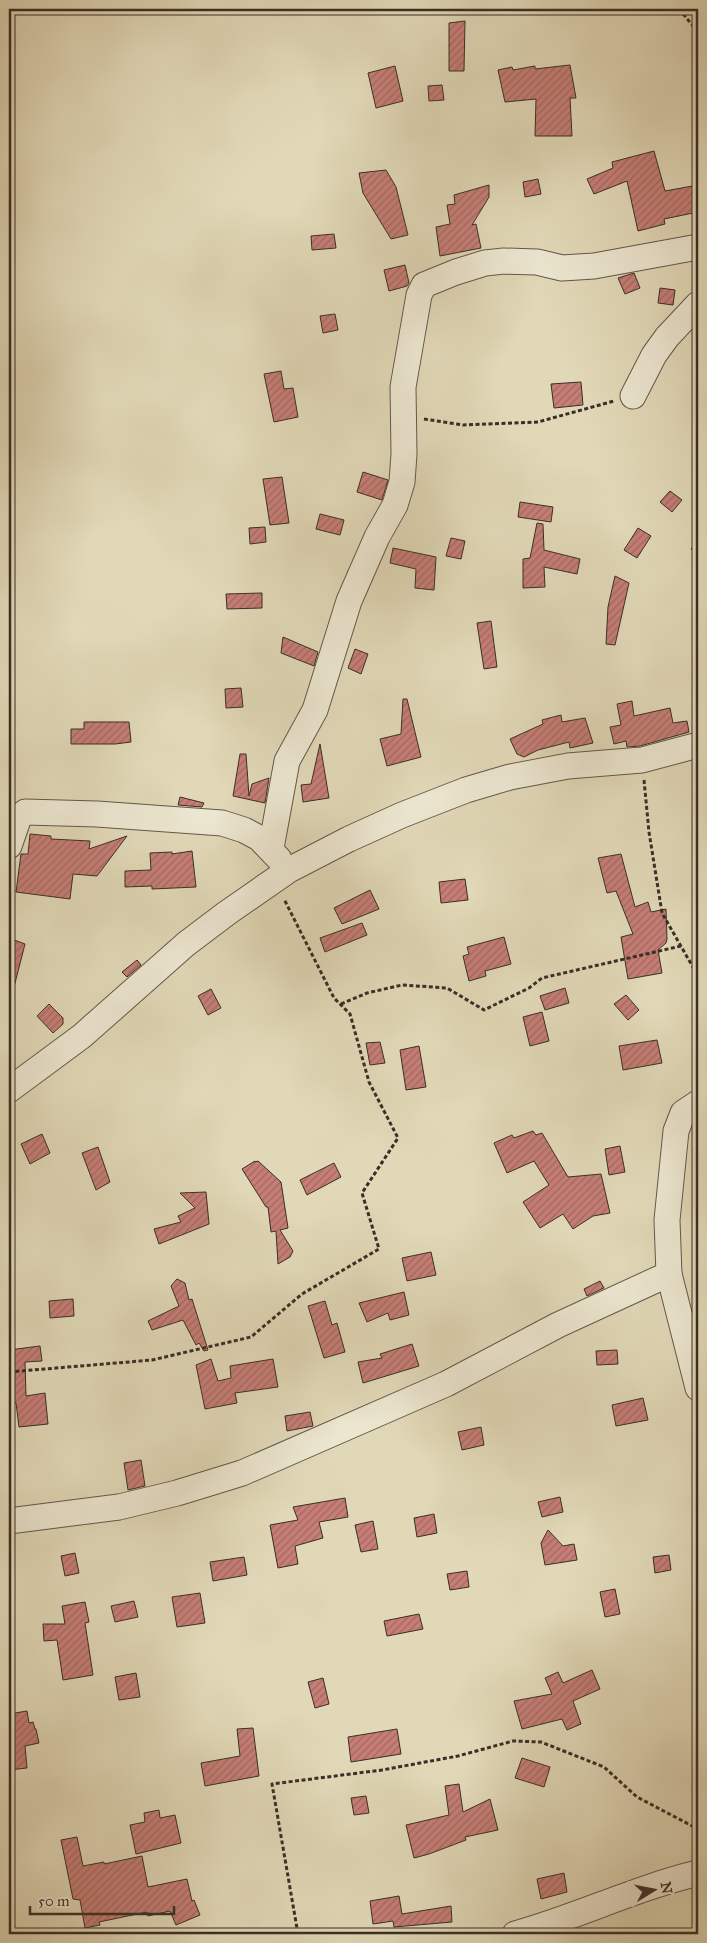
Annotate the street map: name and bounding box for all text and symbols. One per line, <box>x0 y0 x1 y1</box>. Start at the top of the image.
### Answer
north arrow <box>630 1866 680 1916</box>
text: N <box>657 1881 676 1895</box>
scale bar <box>30 1883 174 1915</box>
text: 50 m <box>38 1892 70 1910</box>

